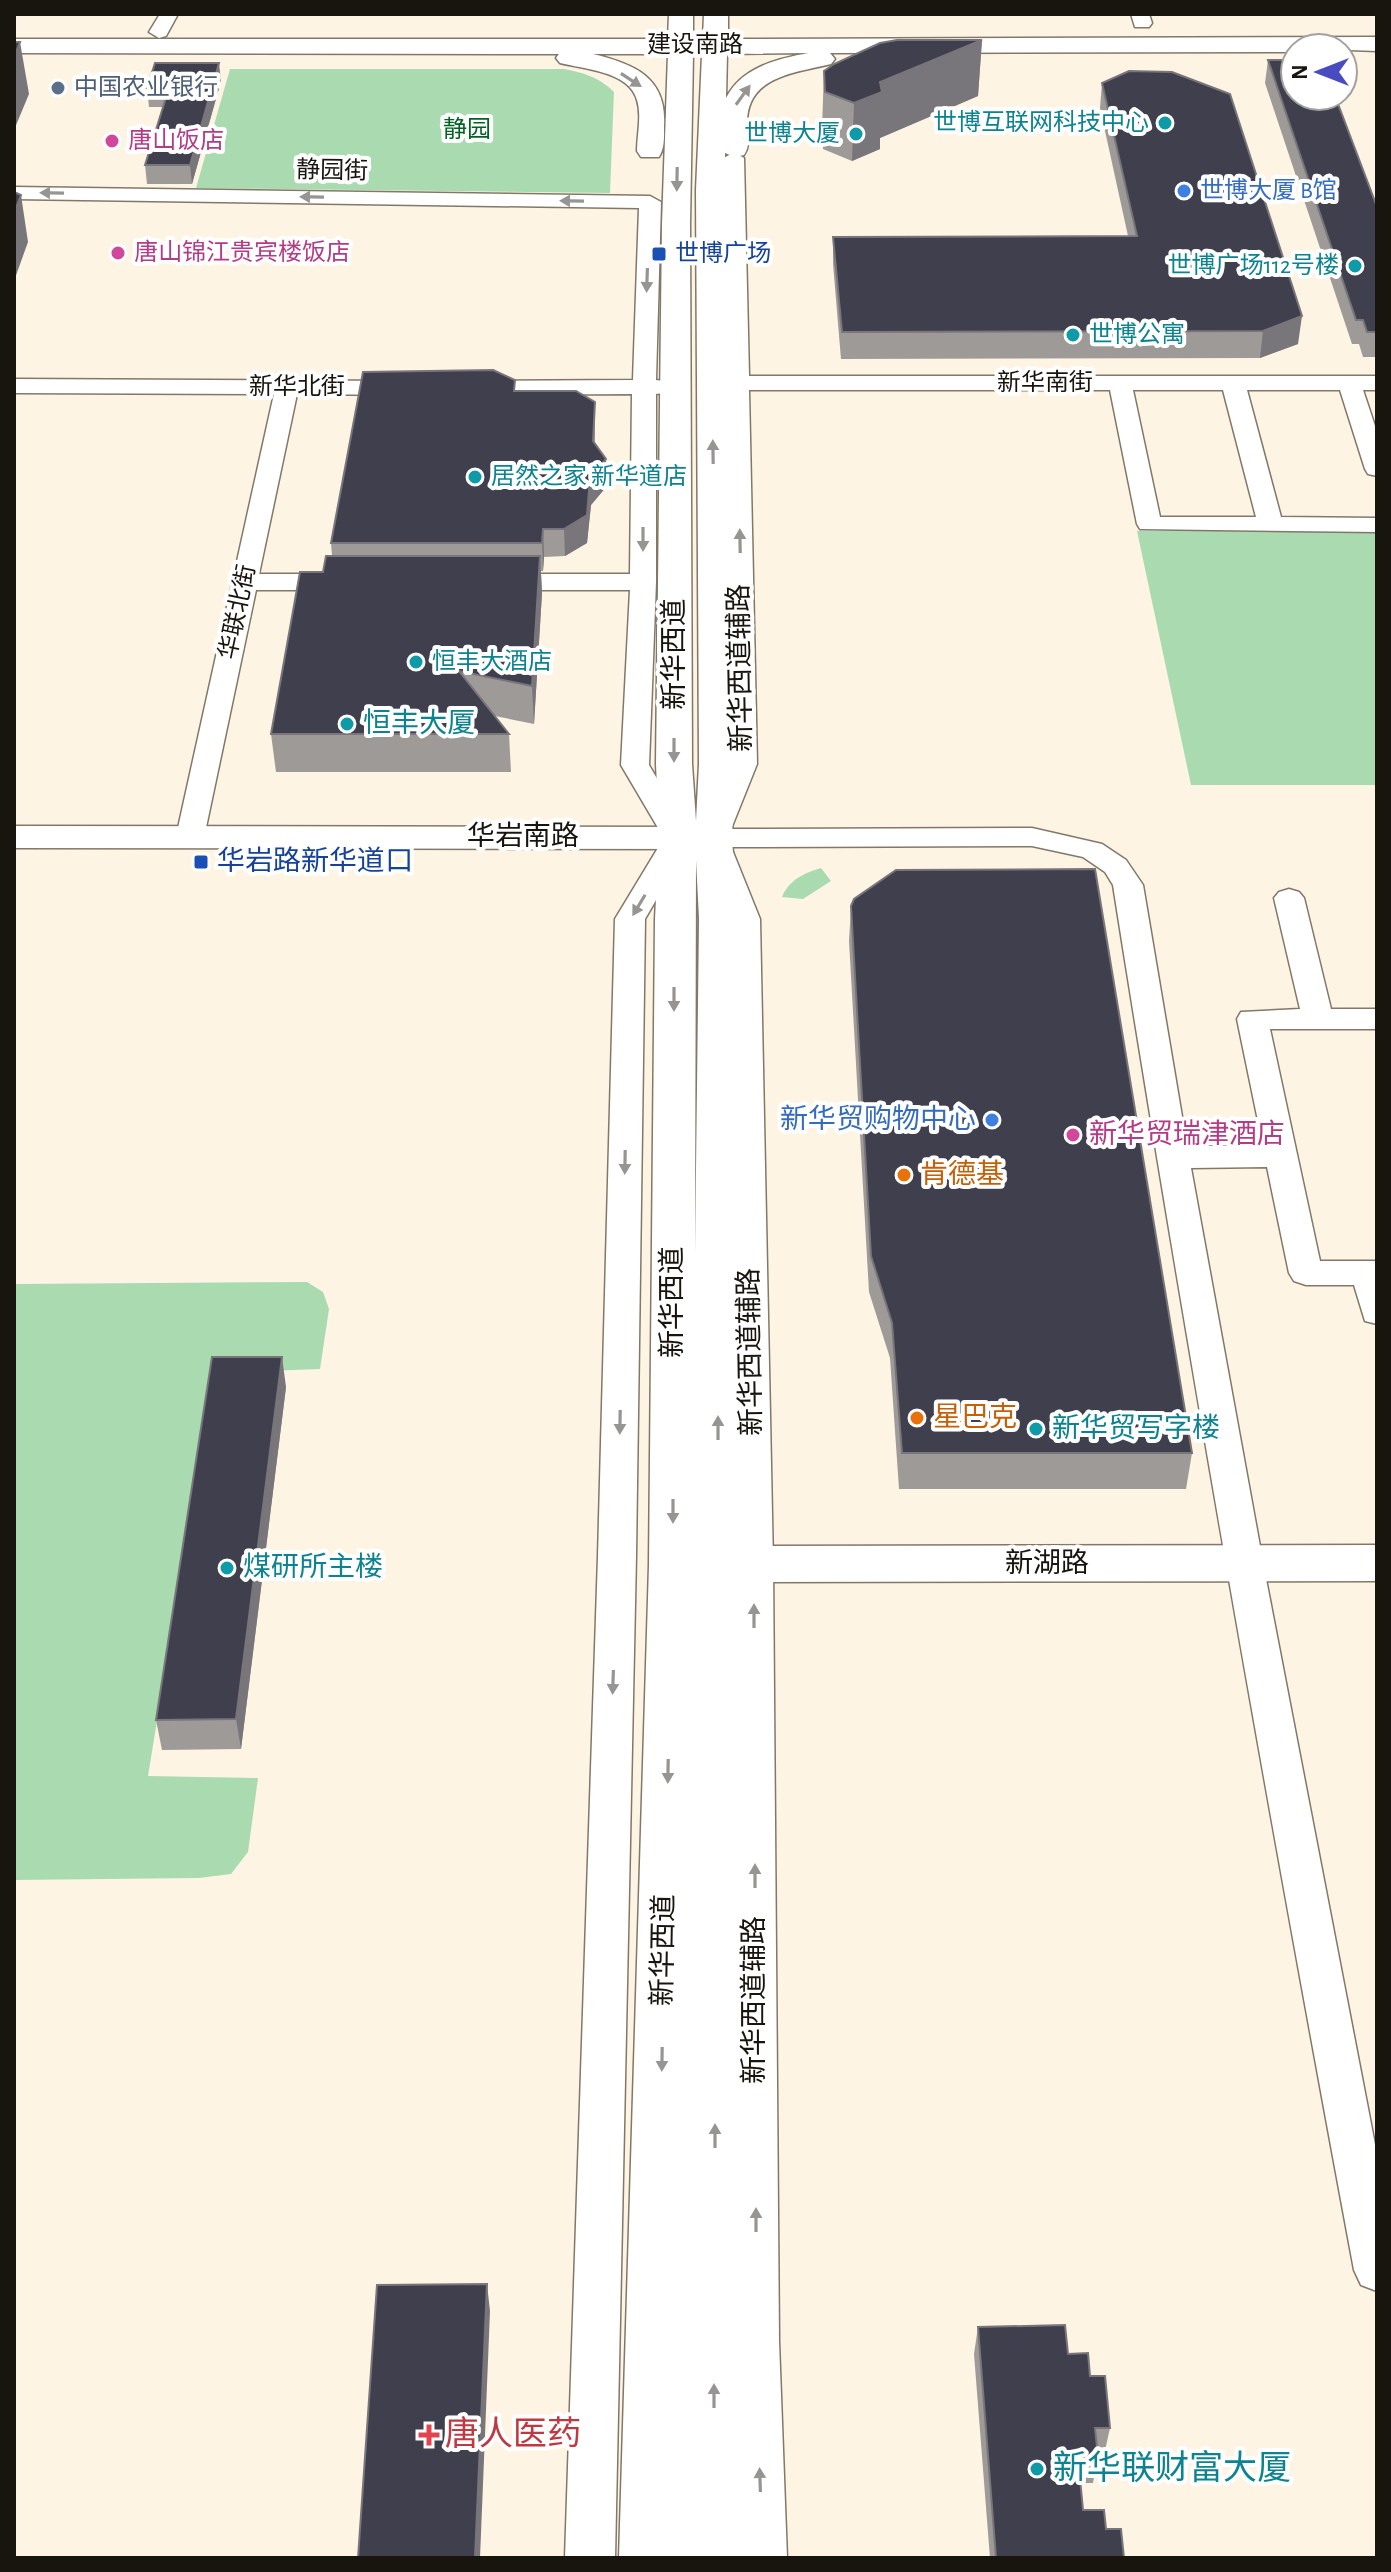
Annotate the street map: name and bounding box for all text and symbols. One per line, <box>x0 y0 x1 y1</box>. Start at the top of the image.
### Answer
street label: 建设南路 <box>647 31 743 57</box>
north arrow <box>1279 32 1359 112</box>
text: N <box>1289 64 1311 80</box>
one-way arrow <box>621 73 642 88</box>
place label: 中国农业银行 <box>74 74 218 100</box>
marker: 中国农业银行 <box>49 79 67 97</box>
one-way arrow <box>735 84 751 106</box>
place label: 世博互联网科技中心 <box>933 109 1149 135</box>
marker: 世博互联网科技中心 <box>1156 114 1174 132</box>
park label: 静园 <box>443 116 491 142</box>
place label: 世博大厦 <box>744 120 840 146</box>
marker: 世博大厦 <box>847 125 865 143</box>
place label: 唐山饭店 <box>128 127 224 153</box>
marker: 唐山饭店 <box>103 132 121 150</box>
street label: 静园街 <box>296 156 368 184</box>
one-way arrow <box>671 167 683 192</box>
place label: 世博大厦 B馆 <box>1200 177 1337 203</box>
marker: 世博大厦 B馆 <box>1175 182 1193 200</box>
one-way arrow <box>39 187 64 200</box>
one-way arrow <box>299 191 324 203</box>
one-way arrow <box>559 194 584 207</box>
place label: 唐山锦江贵宾楼饭店 <box>134 239 350 265</box>
place label: 世博广场 <box>675 240 771 266</box>
marker: 唐山锦江贵宾楼饭店 <box>109 244 127 262</box>
marker: 世博广场 <box>650 245 668 263</box>
place label: 世博广场112号楼 <box>1168 252 1339 278</box>
marker: 世博广场112号楼 <box>1346 257 1364 275</box>
one-way arrow <box>641 268 654 293</box>
place label: 世博公寓 <box>1089 321 1185 347</box>
marker: 世博公寓 <box>1064 326 1082 344</box>
street label: 新华南街 <box>997 369 1093 395</box>
street label: 新华北街 <box>249 373 345 399</box>
one-way arrow <box>707 439 719 464</box>
place label: 居然之家 新华道店 <box>491 463 687 489</box>
marker: 居然之家 新华道店 <box>466 468 484 486</box>
one-way arrow <box>637 527 649 552</box>
one-way arrow <box>733 528 746 553</box>
street label: 华联北街 <box>214 562 260 661</box>
street label: 新华西道辅路 <box>724 584 756 752</box>
street label: 新华西道 <box>659 598 689 710</box>
place label: 恒丰大酒店 <box>432 648 552 674</box>
marker: 恒丰大酒店 <box>407 653 425 671</box>
place label: 恒丰大厦 <box>363 708 475 738</box>
marker: 恒丰大厦 <box>338 715 356 733</box>
one-way arrow <box>668 738 681 763</box>
street label: 华岩南路 <box>467 821 579 851</box>
place label: 华岩路新华道口 <box>217 846 413 876</box>
marker: 华岩路新华道口 <box>192 853 210 871</box>
one-way arrow <box>632 894 646 916</box>
one-way arrow <box>668 987 680 1012</box>
place label: 新华贸购物中心 <box>780 1104 976 1134</box>
marker: 新华贸购物中心 <box>983 1111 1001 1129</box>
place label: 新华贸瑞津酒店 <box>1089 1119 1285 1149</box>
marker: 新华贸瑞津酒店 <box>1064 1126 1082 1144</box>
one-way arrow <box>619 1150 631 1175</box>
place label: 肯德基 <box>920 1159 1004 1189</box>
marker: 肯德基 <box>895 1166 913 1184</box>
street label: 新华西道 <box>657 1246 687 1358</box>
street label: 新华西道辅路 <box>734 1268 766 1436</box>
place label: 星巴克 <box>933 1402 1017 1432</box>
marker: 星巴克 <box>908 1409 926 1427</box>
one-way arrow <box>613 1410 626 1435</box>
place label: 新华贸写字楼 <box>1052 1413 1220 1443</box>
one-way arrow <box>712 1415 724 1440</box>
marker: 新华贸写字楼 <box>1027 1420 1045 1438</box>
one-way arrow <box>667 1499 679 1524</box>
street label: 新湖路 <box>1005 1548 1089 1578</box>
place label: 煤研所主楼 <box>243 1552 383 1582</box>
marker: 煤研所主楼 <box>218 1559 236 1577</box>
one-way arrow <box>748 1603 760 1628</box>
one-way arrow <box>607 1670 620 1695</box>
one-way arrow <box>662 1759 674 1784</box>
one-way arrow <box>749 1863 761 1888</box>
street label: 新华西道 <box>647 1894 679 2006</box>
street label: 新华西道辅路 <box>739 1916 769 2084</box>
one-way arrow <box>656 2047 668 2072</box>
one-way arrow <box>709 2123 721 2148</box>
one-way arrow <box>750 2207 762 2232</box>
one-way arrow <box>708 2383 720 2408</box>
place label: 唐人医药 <box>445 2416 581 2452</box>
marker: 唐人医药 <box>420 2426 438 2444</box>
place label: 新华联财富大厦 <box>1053 2449 1291 2486</box>
marker: 新华联财富大厦 <box>1028 2460 1046 2478</box>
one-way arrow <box>754 2467 766 2492</box>

